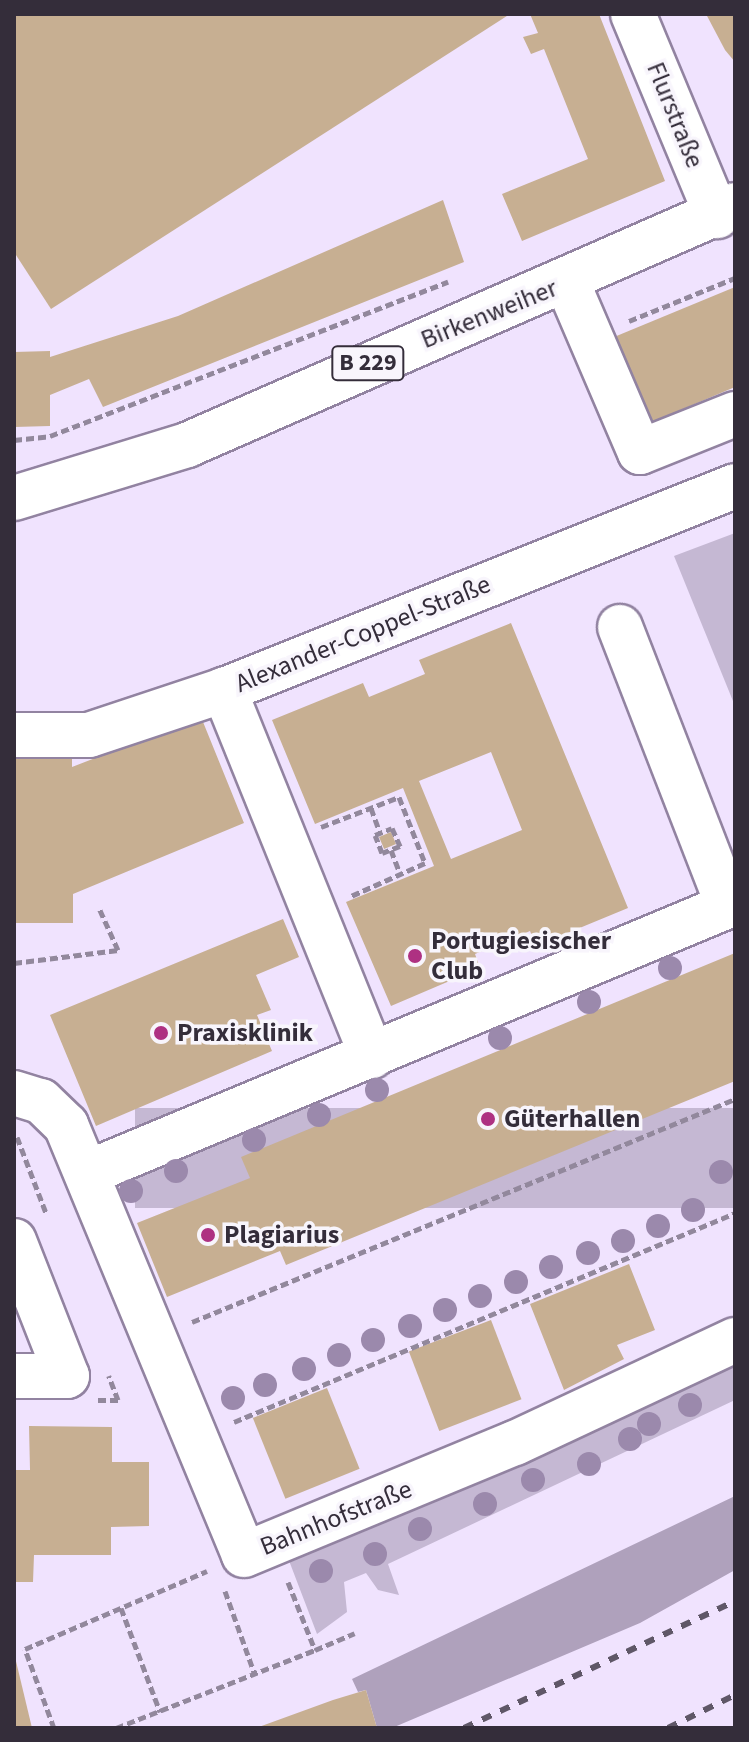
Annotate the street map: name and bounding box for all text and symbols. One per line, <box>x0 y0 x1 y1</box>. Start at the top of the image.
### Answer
street label: Flurstraße <box>640 58 710 172</box>
street label: Birkenweiher <box>416 273 562 355</box>
road number: B 229 <box>330 343 406 383</box>
street label: Alexander-Coppel-Straße <box>231 569 495 699</box>
place label: Portugiesischer Club <box>431 925 611 986</box>
marker: Portugiesischer Club <box>406 947 424 965</box>
place label: Praxisklinik <box>177 1017 313 1049</box>
marker: Praxisklinik <box>152 1024 170 1042</box>
place label: Güterhallen <box>504 1103 640 1135</box>
marker: Güterhallen <box>479 1110 497 1128</box>
place label: Plagiarius <box>224 1219 339 1251</box>
marker: Plagiarius <box>199 1226 217 1244</box>
street label: Bahnhofstraße <box>256 1473 416 1563</box>

